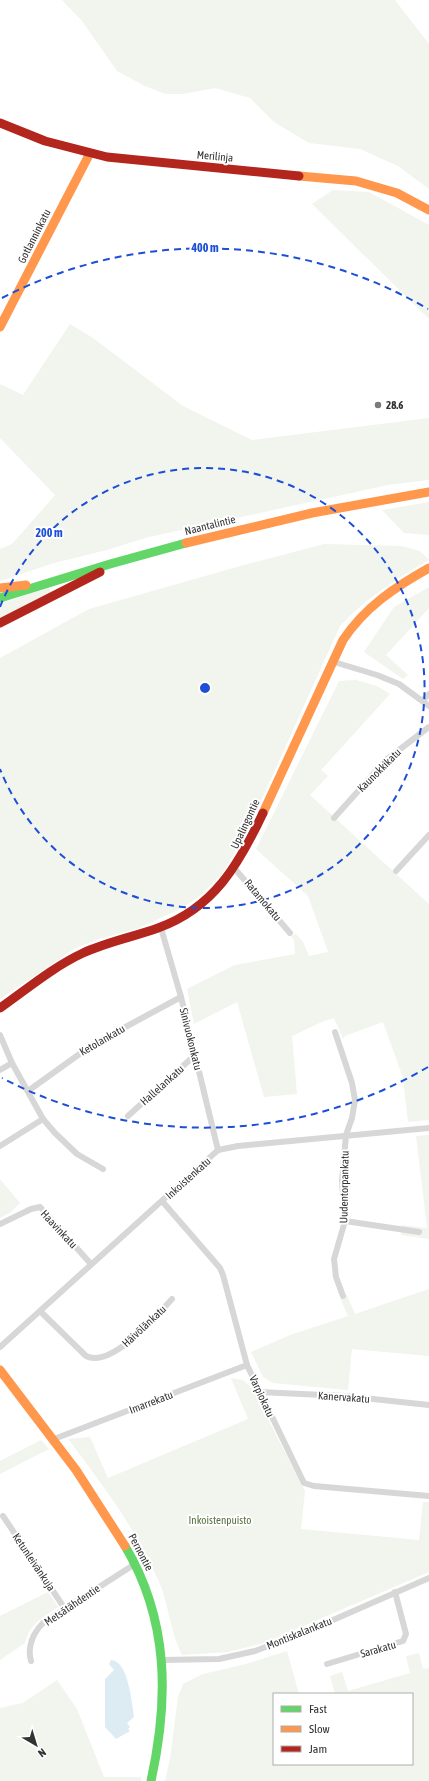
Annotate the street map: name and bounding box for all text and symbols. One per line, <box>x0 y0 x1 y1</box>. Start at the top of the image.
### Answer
street label: Merilinja <box>196 148 234 164</box>
street label: Gotlanninkatu <box>15 207 53 265</box>
text: 400 m <box>190 241 219 255</box>
place label: 28.6 <box>386 399 403 411</box>
marker: 28.6 <box>373 400 383 410</box>
street label: Naantalintie <box>183 513 237 537</box>
text: 200 m <box>35 526 63 540</box>
centre of rings <box>198 681 212 695</box>
street label: Kaunokkikatu <box>355 746 403 794</box>
street label: Upalingontie <box>228 797 262 851</box>
street label: Ratamokatu <box>242 877 284 923</box>
street label: Sinivuokonkatu <box>177 1007 205 1071</box>
street label: Ketolankatu <box>77 1022 127 1058</box>
street label: Hallelankatu <box>138 1062 186 1108</box>
street label: Uudentorpankatu <box>337 1150 351 1224</box>
street label: Inkoistenkatu <box>163 1155 213 1201</box>
street label: Haavinkatu <box>38 1208 80 1250</box>
street label: Häivölänkatu <box>120 1303 168 1349</box>
street label: Varpiokatu <box>247 1373 277 1419</box>
street label: Imarrekatu <box>127 1388 175 1416</box>
street label: Kanervakatu <box>318 1389 370 1405</box>
park label: Inkoistenpuisto <box>189 1514 251 1526</box>
street label: Ketunleivänkuja <box>10 1531 58 1593</box>
street label: Pernontie <box>126 1531 156 1573</box>
street label: Metsätähdentie <box>42 1582 102 1628</box>
street label: Montiskalankatu <box>265 1614 333 1652</box>
street label: Sarakatu <box>359 1638 397 1660</box>
legend <box>273 1693 413 1765</box>
text: Fast <box>309 1702 327 1716</box>
text: Slow <box>309 1722 330 1736</box>
north arrow <box>16 1725 56 1765</box>
text: Jam <box>309 1742 327 1756</box>
text: N <box>36 1746 48 1760</box>

